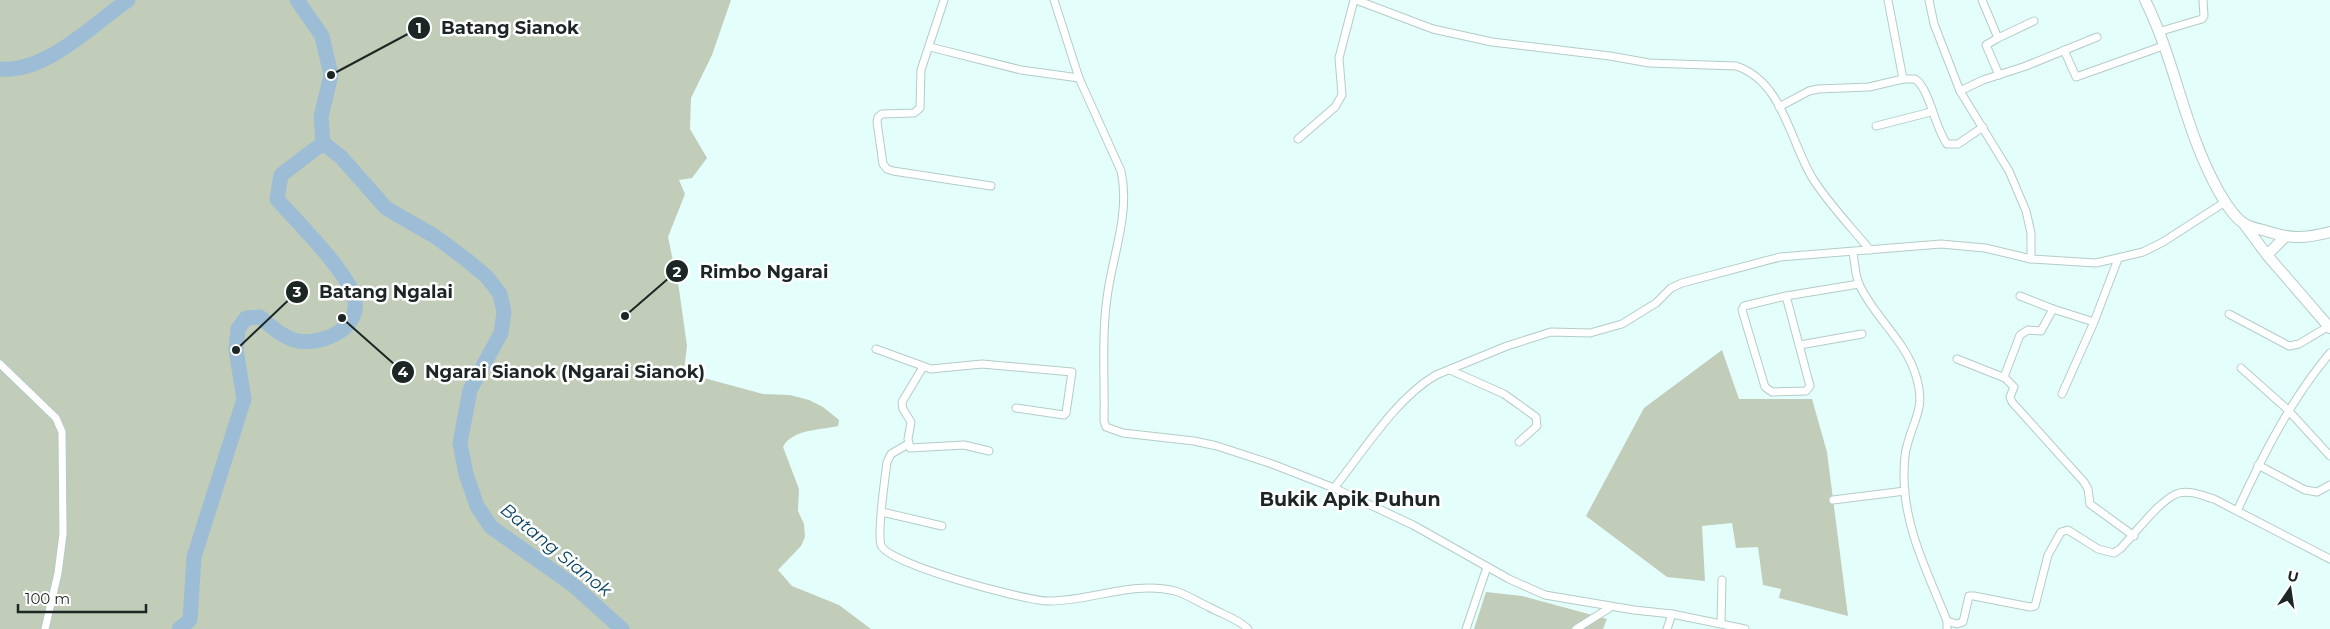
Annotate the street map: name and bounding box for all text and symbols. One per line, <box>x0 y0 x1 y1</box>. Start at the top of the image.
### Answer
callout: Batang Sianok <box>406 11 589 44</box>
text: Batang Sianok <box>441 17 579 39</box>
text: 1 <box>416 18 422 37</box>
callout: Rimbo Ngarai <box>665 255 838 288</box>
text: Rimbo Ngarai <box>700 261 828 283</box>
text: 2 <box>673 262 682 281</box>
callout: Batang Ngalai <box>284 275 463 308</box>
text: Batang Ngalai <box>319 281 453 303</box>
text: 3 <box>292 282 302 301</box>
callout: Ngarai Sianok (Ngarai Sianok) <box>390 355 715 388</box>
text: Ngarai Sianok (Ngarai Sianok) <box>425 361 705 383</box>
text: 4 <box>398 362 409 381</box>
district label: Bukik Apik Puhun <box>1259 488 1441 511</box>
water label: Batang Sianok <box>496 499 617 602</box>
north arrow <box>2265 564 2315 614</box>
text: U <box>2286 566 2300 586</box>
scale bar <box>18 582 145 614</box>
text: 100 m <box>25 589 70 608</box>

